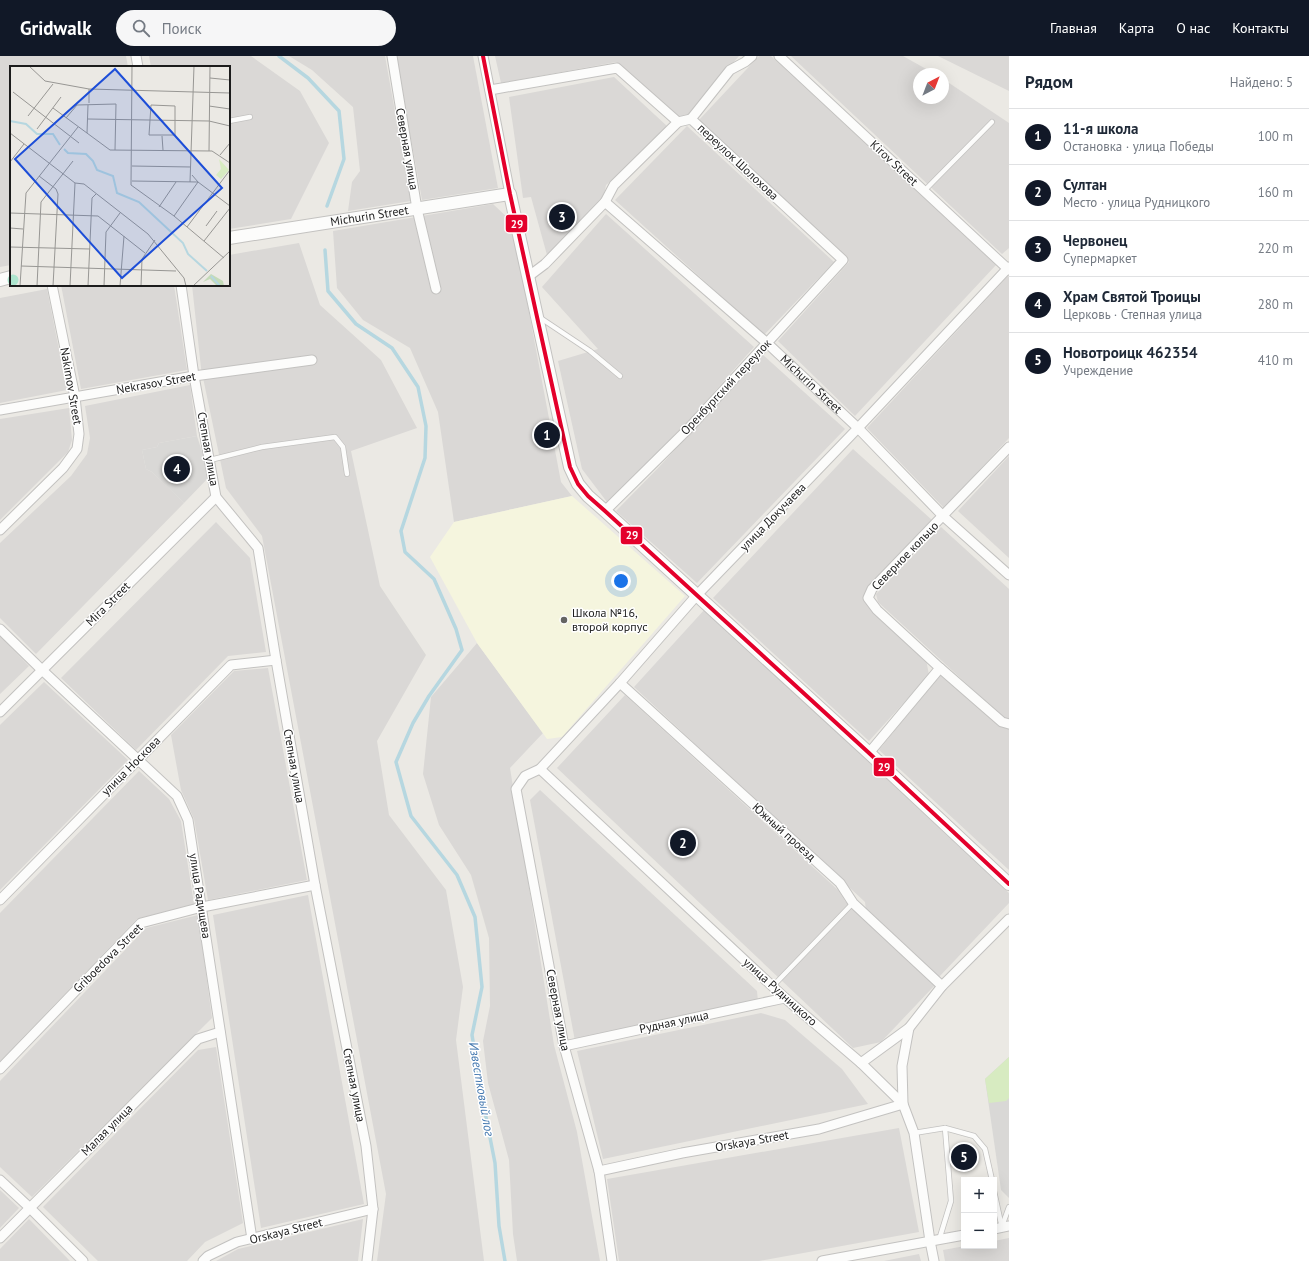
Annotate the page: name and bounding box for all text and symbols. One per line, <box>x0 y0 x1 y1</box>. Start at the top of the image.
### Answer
search box <box>116 10 396 46</box>
text: Gridwalk <box>20 16 92 40</box>
icon: search <box>130 17 152 39</box>
text: Поиск <box>162 19 202 38</box>
text: Главная <box>1050 19 1097 37</box>
text: Карта <box>1119 19 1154 37</box>
text: О нас <box>1176 19 1210 37</box>
text: Контакты <box>1232 19 1289 37</box>
inset map <box>10 66 230 286</box>
north arrow <box>913 68 949 104</box>
text: Рядом <box>1025 71 1073 93</box>
text: Найдено: 5 <box>1230 74 1293 91</box>
street label: Северная улица <box>393 107 422 191</box>
text: 11-я школа <box>1063 119 1138 138</box>
street label: переулок Шолохова <box>695 120 782 203</box>
text: 1 <box>1034 128 1042 145</box>
text: 100 m <box>1258 128 1293 145</box>
street label: Kirov Street <box>867 137 921 189</box>
text: Остановка · улица Победы <box>1063 138 1214 155</box>
text: Султан <box>1063 175 1107 194</box>
text: 2 <box>1034 184 1042 201</box>
text: 160 m <box>1258 184 1293 201</box>
text: Место · улица Рудницкого <box>1063 194 1210 211</box>
street label: Michurin Street <box>329 202 409 229</box>
pin: 3 <box>549 202 575 232</box>
line badge: 29 <box>505 214 528 233</box>
text: 29 <box>511 217 523 231</box>
text: Червонец <box>1063 231 1128 250</box>
text: 3 <box>1034 240 1042 257</box>
text: 220 m <box>1258 240 1293 257</box>
text: Супермаркет <box>1063 250 1137 267</box>
text: Храм Святой Троицы <box>1063 287 1201 306</box>
text: 4 <box>1034 296 1042 313</box>
text: 280 m <box>1258 296 1293 313</box>
text: Церковь · Степная улица <box>1063 306 1202 323</box>
street label: Оренбургский переулок <box>677 335 774 438</box>
text: Новотроицк 462354 <box>1063 343 1197 362</box>
street label: Nakimov Street <box>57 346 86 426</box>
street label: Michurin Street <box>777 351 845 416</box>
text: 5 <box>1034 352 1042 369</box>
text: 410 m <box>1258 352 1293 369</box>
text: Учреждение <box>1063 362 1133 379</box>
street label: Nekrasov Street <box>115 368 197 397</box>
street label: Степная улица <box>195 411 222 487</box>
pin: 1 <box>534 420 560 450</box>
pin: 4 <box>164 454 190 484</box>
street label: улица Докучаева <box>736 479 809 554</box>
street label: Северное кольцо <box>868 518 941 593</box>
line badge: 29 <box>620 526 643 545</box>
text: 29 <box>626 528 638 542</box>
your location <box>611 571 631 591</box>
street label: Mira Street <box>82 578 133 629</box>
place label: Школа №16, второй корпус <box>572 605 648 634</box>
marker: Школа №16, второй корпус <box>559 615 569 625</box>
street label: Степная улица <box>281 728 308 804</box>
street label: улица Носкова <box>98 733 163 798</box>
line badge: 29 <box>873 757 895 777</box>
text: 29 <box>878 760 890 774</box>
street label: Южный проезд <box>750 799 819 864</box>
pin: 2 <box>670 828 696 858</box>
street label: улица Радищева <box>186 852 215 940</box>
street label: Griboedova Street <box>70 920 145 995</box>
street label: улица Рудницкого <box>740 954 821 1029</box>
street label: Северная улица <box>543 968 574 1052</box>
street label: Рудная улица <box>638 1007 710 1036</box>
water label: Известковый лог <box>465 1040 498 1138</box>
street label: Степная улица <box>340 1047 369 1123</box>
street label: Малая улица <box>78 1101 136 1159</box>
street label: Orskaya Street <box>714 1127 790 1154</box>
pin: 5 <box>951 1142 977 1172</box>
map controls <box>961 1177 997 1249</box>
button: + <box>961 1177 997 1213</box>
button: − <box>961 1213 997 1249</box>
street label: Orskaya Street <box>248 1214 324 1247</box>

